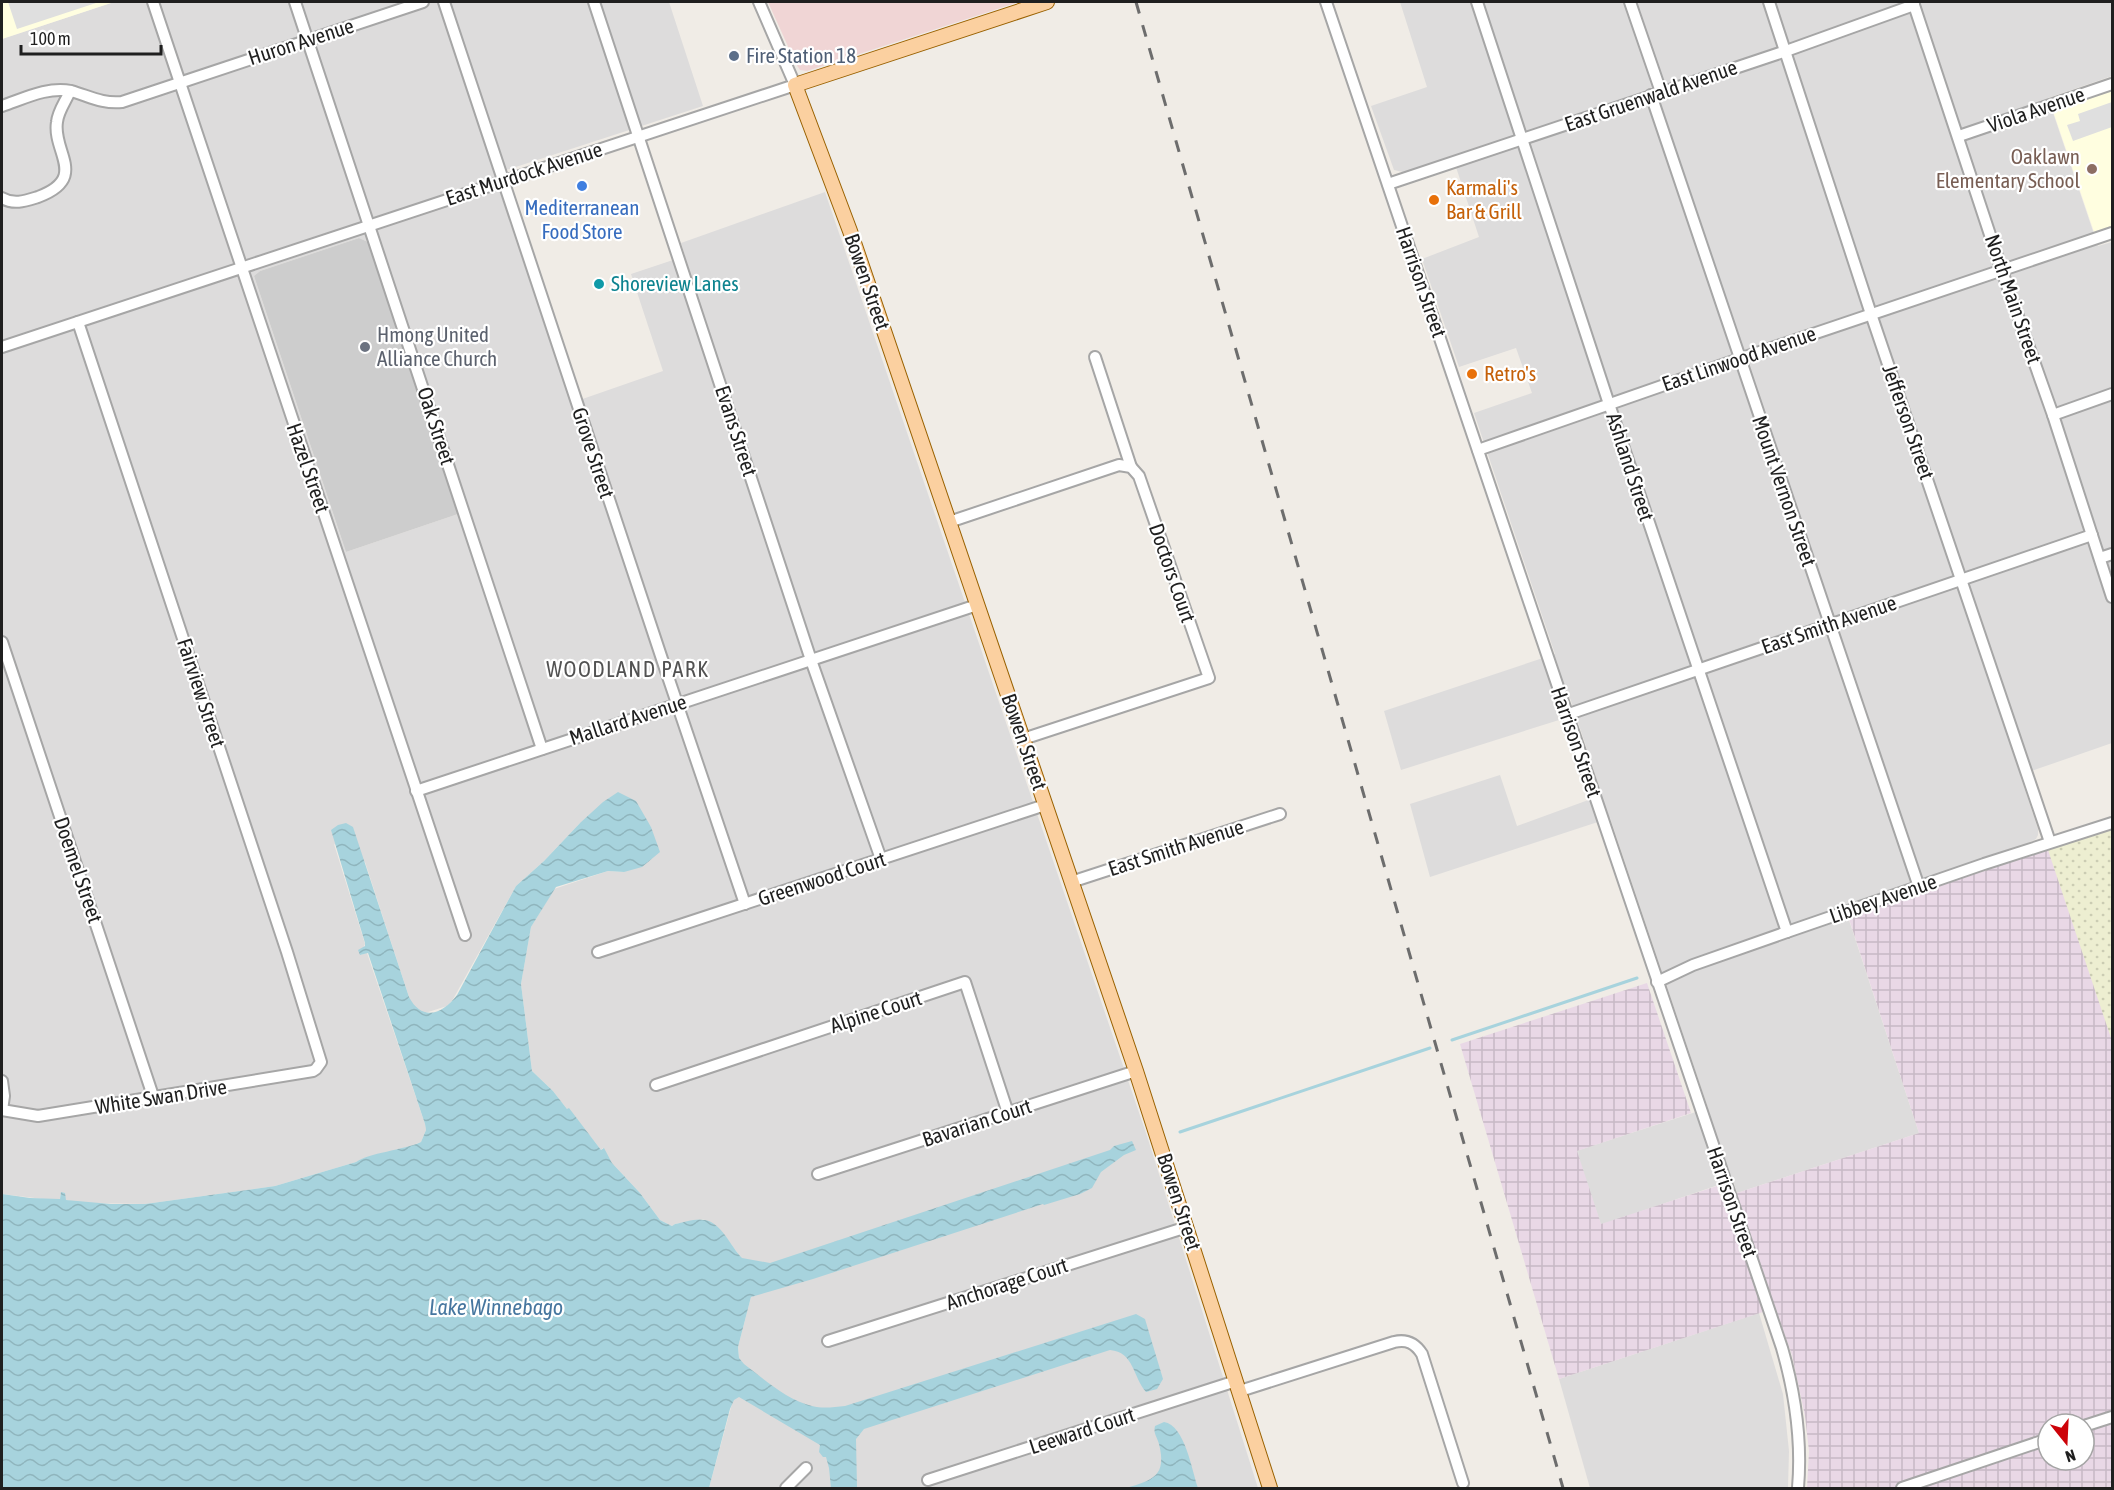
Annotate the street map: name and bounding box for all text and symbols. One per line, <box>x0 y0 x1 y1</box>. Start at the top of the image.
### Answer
street label: Huron Avenue <box>245 13 357 69</box>
scale bar <box>21 18 160 56</box>
text: 100 m <box>30 28 71 49</box>
place label: Fire Station 18 <box>746 43 856 67</box>
marker: Fire Station 18 <box>727 49 741 63</box>
street label: East Gruenwald Avenue <box>1561 54 1740 136</box>
street label: Viola Avenue <box>1984 81 2087 137</box>
street label: East Murdock Avenue <box>442 136 605 210</box>
place label: Oaklawn Elementary School <box>1936 144 2080 192</box>
marker: Oaklawn Elementary School <box>2085 162 2099 176</box>
place label: Karmali's Bar & Grill <box>1446 175 1522 223</box>
marker: Mediterranean Food Store <box>575 179 589 193</box>
marker: Karmali's Bar & Grill <box>1427 193 1441 207</box>
place label: Mediterranean Food Store <box>524 195 640 243</box>
street label: Harrison Street <box>1392 223 1452 340</box>
street label: Bowen Street <box>840 230 896 333</box>
street label: North Main Street <box>1981 231 2047 366</box>
place label: Shoreview Lanes <box>611 271 739 295</box>
marker: Shoreview Lanes <box>592 277 606 291</box>
street label: East Linwood Avenue <box>1659 320 1819 396</box>
place label: Hmong United Alliance Church <box>377 322 497 370</box>
marker: Hmong United Alliance Church <box>358 340 372 354</box>
place label: Retro's <box>1484 361 1536 385</box>
street label: Jefferson Street <box>1878 361 1940 482</box>
marker: Retro's <box>1465 367 1479 381</box>
street label: Evans Street <box>711 382 763 479</box>
street label: Oak Street <box>413 384 461 468</box>
street label: Grove Street <box>568 404 620 501</box>
street label: Ashland Street <box>1602 410 1660 524</box>
street label: Mount Vernon Street <box>1748 412 1822 569</box>
street label: Hazel Street <box>282 420 335 516</box>
street label: Doctors Court <box>1145 520 1201 625</box>
street label: East Smith Avenue <box>1758 590 1899 658</box>
street label: Fairview Street <box>173 635 231 750</box>
district label: WOODLAND PARK <box>546 656 710 682</box>
street label: Harrison Street <box>1547 683 1607 800</box>
street label: Mallard Avenue <box>566 689 689 749</box>
street label: Bowen Street <box>997 690 1053 793</box>
street label: Doemel Street <box>50 814 108 926</box>
street label: East Smith Avenue <box>1105 814 1246 880</box>
street label: Greenwood Court <box>755 846 889 910</box>
street label: Libbey Avenue <box>1826 868 1939 928</box>
street label: Alpine Court <box>827 985 924 1037</box>
street label: White Swan Drive <box>93 1074 228 1118</box>
street label: Bavarian Court <box>919 1093 1034 1151</box>
street label: Harrison Street <box>1703 1143 1763 1260</box>
street label: Bowen Street <box>1153 1150 1207 1253</box>
street label: Anchorage Court <box>943 1252 1070 1314</box>
water label: Lake Winnebago <box>429 1294 563 1320</box>
street label: Leeward Court <box>1026 1402 1137 1458</box>
north arrow <box>2036 1412 2096 1472</box>
text: N <box>2063 1446 2078 1466</box>

